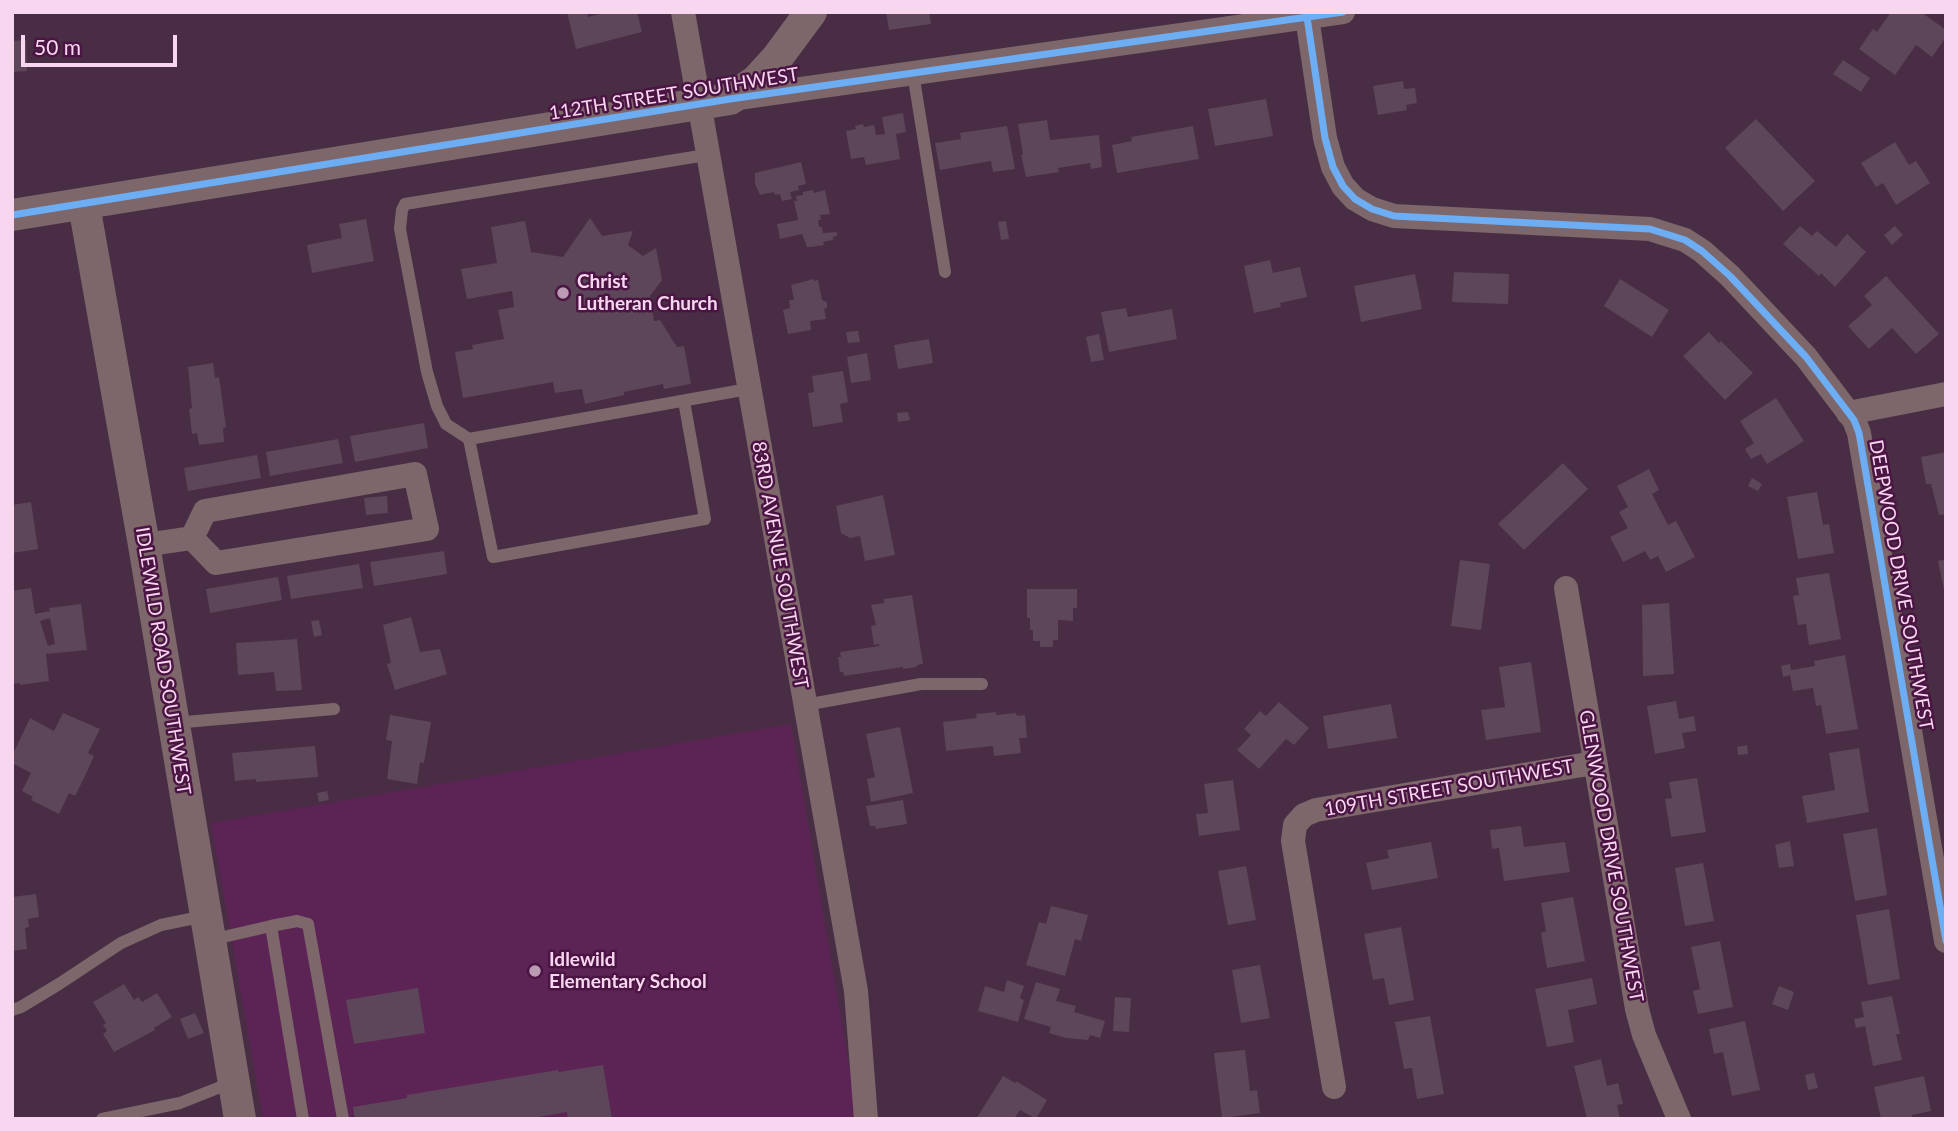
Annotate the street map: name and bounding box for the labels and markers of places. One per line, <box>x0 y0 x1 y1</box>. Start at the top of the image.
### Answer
place label: Christ Lutheran Church <box>577 271 718 315</box>
marker: Christ Lutheran Church <box>555 285 571 301</box>
place label: Idlewild Elementary School <box>549 949 707 993</box>
marker: Idlewild Elementary School <box>527 963 543 979</box>

